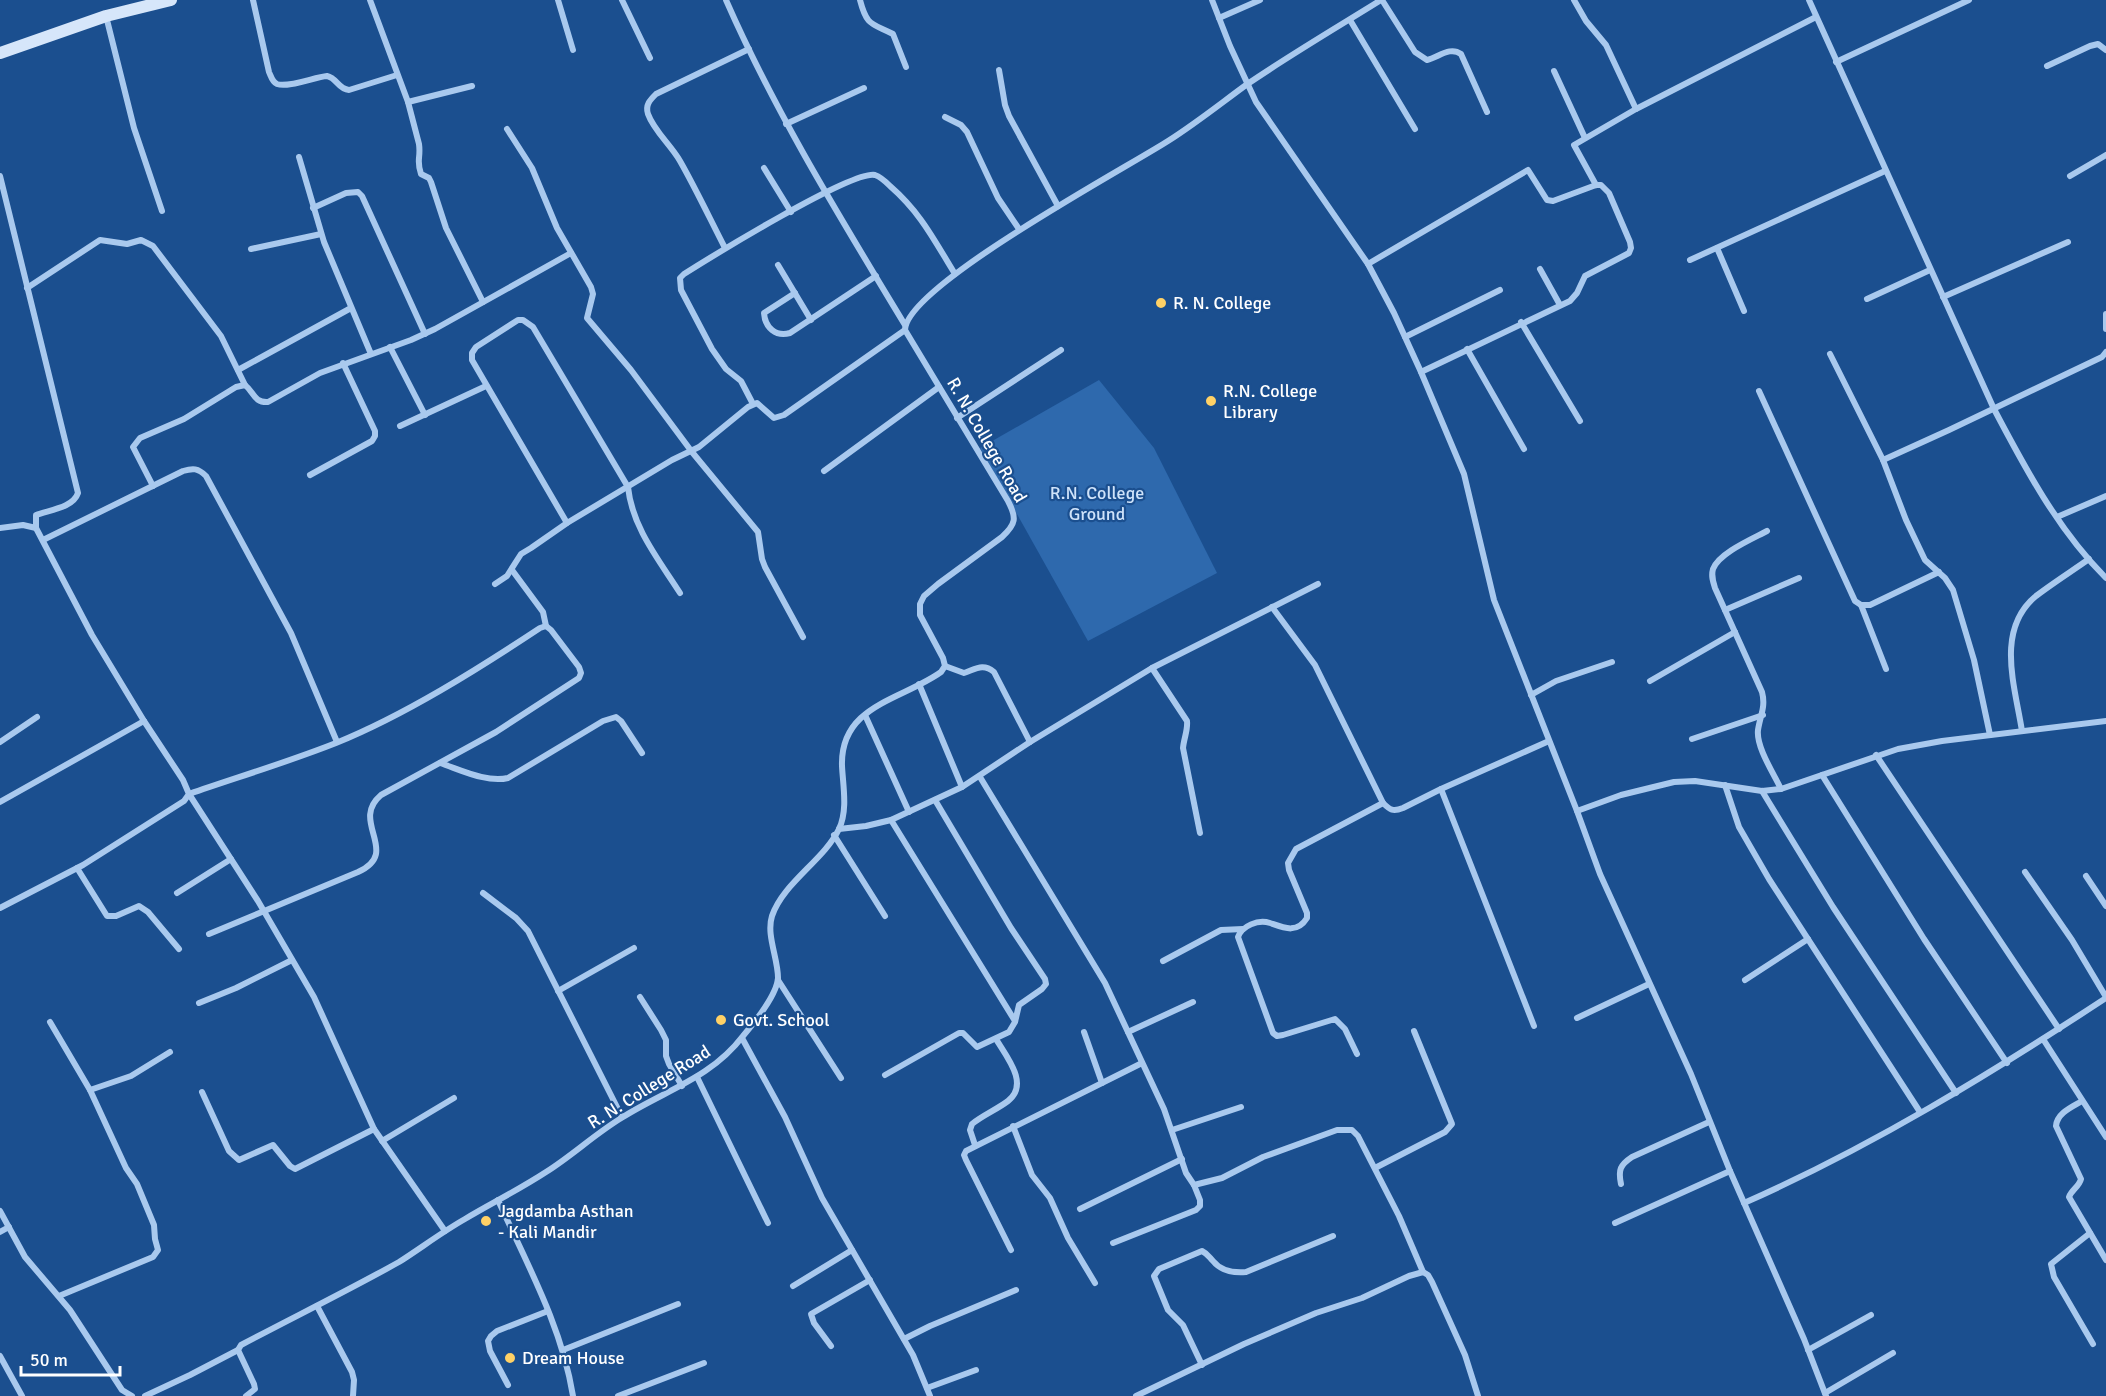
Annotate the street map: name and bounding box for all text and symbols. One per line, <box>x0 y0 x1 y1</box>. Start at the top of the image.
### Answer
place label: R. N. College <box>1173 292 1271 314</box>
marker: R. N. College <box>1154 296 1168 310</box>
street label: R. N. College Road <box>942 374 1032 506</box>
place label: R.N. College Library <box>1223 380 1317 423</box>
marker: R.N. College Library <box>1204 394 1218 408</box>
park label: R.N. College Ground <box>1050 482 1144 525</box>
place label: Govt. School <box>733 1009 830 1031</box>
marker: Govt. School <box>714 1013 728 1027</box>
street label: R. N. College Road <box>583 1040 715 1134</box>
place label: Jagdamba Asthan - Kali Mandir <box>498 1200 634 1243</box>
marker: Jagdamba Asthan - Kali Mandir <box>479 1214 493 1228</box>
scale bar <box>21 1339 120 1377</box>
place label: Dream House <box>522 1347 625 1369</box>
text: 50 m <box>30 1349 68 1371</box>
marker: Dream House <box>503 1351 517 1365</box>

